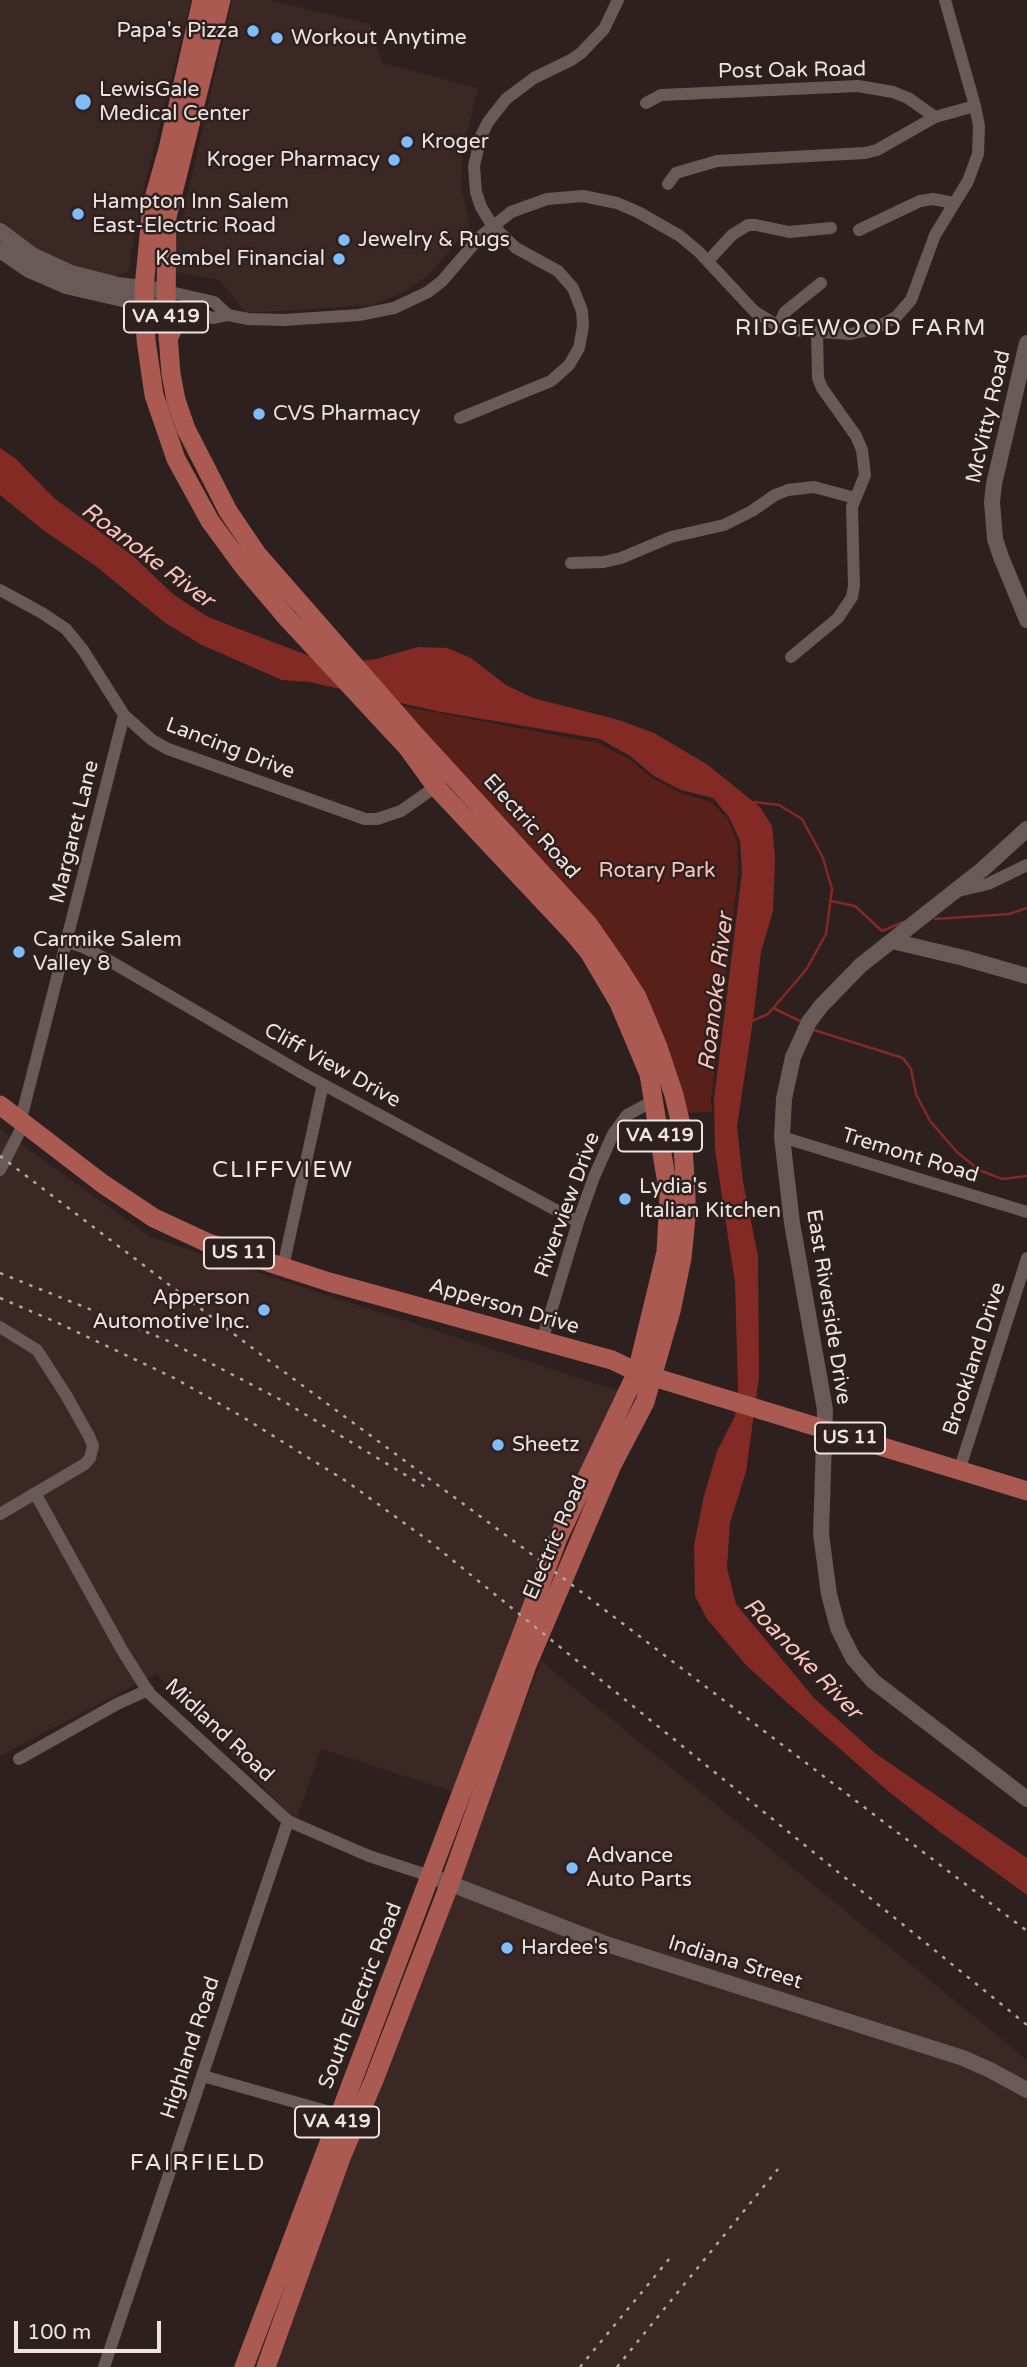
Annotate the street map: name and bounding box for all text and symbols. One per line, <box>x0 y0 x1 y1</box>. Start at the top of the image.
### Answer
place label: Papa's Pizza <box>116 18 239 44</box>
marker: Papa's Pizza <box>245 23 261 39</box>
place label: Workout Anytime <box>291 25 467 51</box>
marker: Workout Anytime <box>269 30 285 46</box>
street label: Post Oak Road <box>718 57 866 85</box>
place label: LewisGale Medical Center <box>99 77 250 127</box>
marker: LewisGale Medical Center <box>73 92 93 112</box>
place label: Kroger <box>421 129 489 155</box>
marker: Kroger <box>399 134 415 150</box>
place label: Kroger Pharmacy <box>207 147 380 173</box>
marker: Kroger Pharmacy <box>386 152 402 168</box>
place label: Hampton Inn Salem East-Electric Road <box>92 189 289 239</box>
marker: Hampton Inn Salem East-Electric Road <box>70 206 86 222</box>
place label: Jewelry & Rugs <box>358 227 510 253</box>
marker: Jewelry & Rugs <box>336 232 352 248</box>
place label: Kembel Financial <box>155 246 325 272</box>
marker: Kembel Financial <box>331 251 347 267</box>
road number: VA 419 <box>124 302 208 332</box>
district label: RIDGEWOOD FARM <box>736 315 986 343</box>
street label: McVitty Road <box>961 348 1017 486</box>
place label: CVS Pharmacy <box>273 401 421 427</box>
marker: CVS Pharmacy <box>251 406 267 422</box>
water label: Roanoke River <box>75 497 219 615</box>
street label: Lancing Drive <box>162 713 298 785</box>
street label: Margaret Lane <box>45 758 105 906</box>
street label: Electric Road <box>477 769 585 885</box>
park label: Rotary Park <box>598 858 716 884</box>
water label: Roanoke River <box>694 912 740 1072</box>
place label: Carmike Salem Valley 8 <box>33 927 182 977</box>
marker: Carmike Salem Valley 8 <box>11 944 27 960</box>
street label: Cliff View Drive <box>259 1018 405 1114</box>
road number: VA 419 <box>618 1120 702 1152</box>
street label: Tremont Road <box>838 1123 982 1189</box>
street label: Riverview Drive <box>530 1129 606 1281</box>
district label: CLIFFVIEW <box>213 1157 353 1185</box>
place label: Lydia's Italian Kitchen <box>639 1174 781 1224</box>
marker: Lydia's Italian Kitchen <box>617 1191 633 1207</box>
street label: East Riverside Drive <box>800 1208 856 1406</box>
road number: US 11 <box>204 1238 274 1268</box>
street label: Apperson Drive <box>426 1274 582 1340</box>
street label: Brookland Drive <box>938 1279 1012 1439</box>
place label: Apperson Automotive Inc. <box>92 1285 250 1335</box>
marker: Apperson Automotive Inc. <box>256 1302 272 1318</box>
road number: US 11 <box>815 1422 885 1454</box>
place label: Sheetz <box>512 1432 580 1458</box>
marker: Sheetz <box>490 1437 506 1453</box>
street label: Electric Road <box>519 1472 593 1604</box>
water label: Roanoke River <box>737 1592 867 1726</box>
street label: Midland Road <box>159 1674 279 1788</box>
place label: Advance Auto Parts <box>586 1843 692 1893</box>
marker: Advance Auto Parts <box>564 1860 580 1876</box>
street label: South Electric Road <box>314 1899 408 2093</box>
street label: Indiana Street <box>665 1931 805 1995</box>
place label: Hardee's <box>521 1935 608 1961</box>
marker: Hardee's <box>499 1940 515 1956</box>
street label: Highland Road <box>156 1974 226 2122</box>
road number: VA 419 <box>295 2106 379 2138</box>
district label: FAIRFIELD <box>131 2150 265 2178</box>
scale bar <box>18 2308 164 2352</box>
text: 100 m <box>27 2320 91 2345</box>

